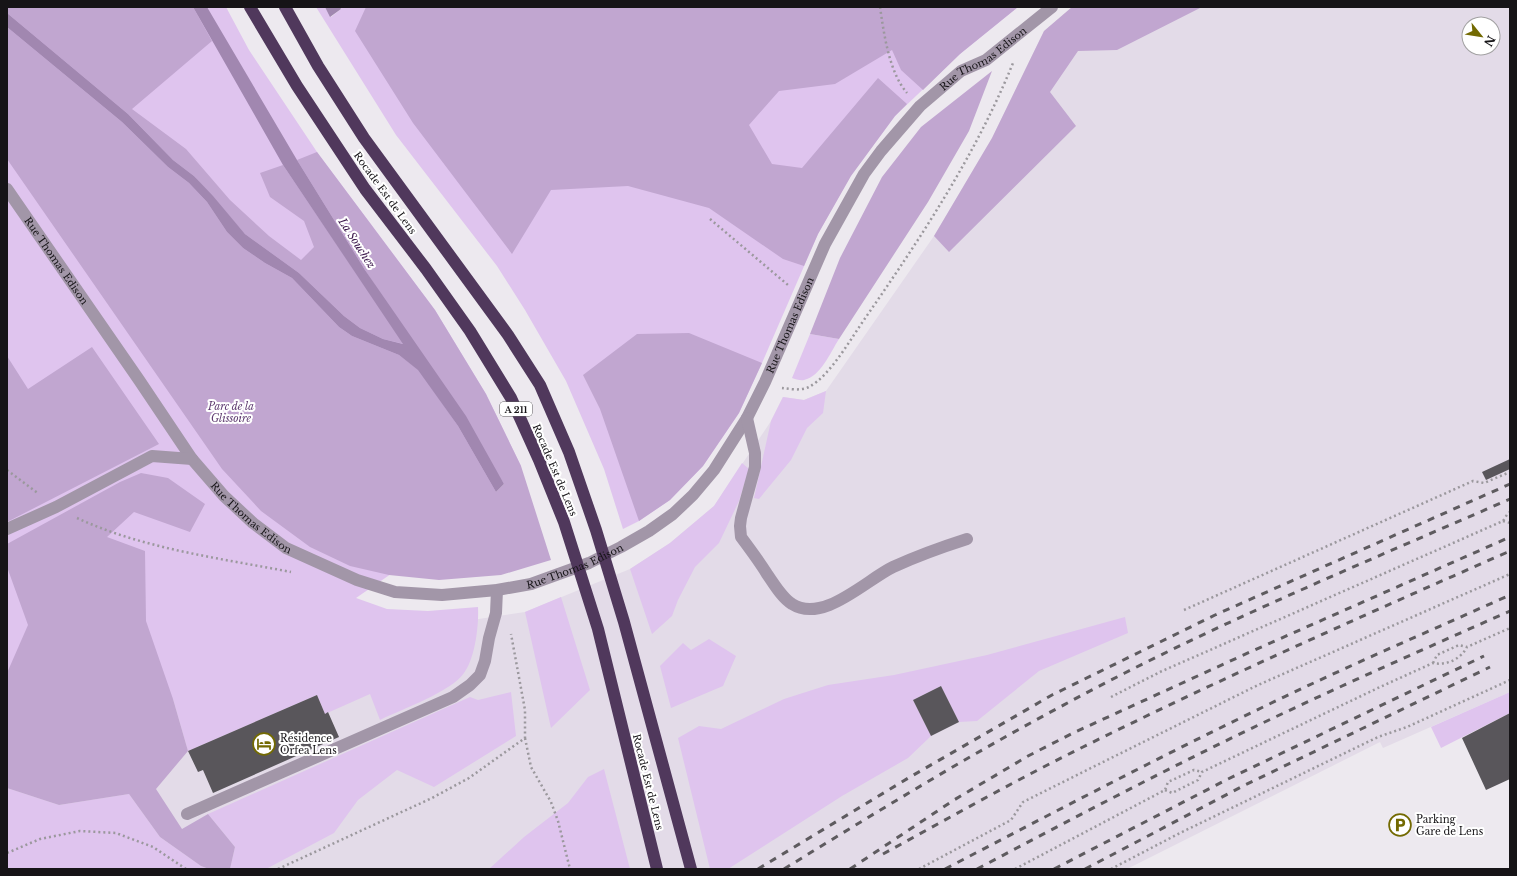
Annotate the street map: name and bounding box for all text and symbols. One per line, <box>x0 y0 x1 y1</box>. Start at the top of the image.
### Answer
north arrow <box>1461 16 1501 56</box>
street label: Rue Thomas Edison <box>937 24 1029 93</box>
text: N <box>1481 33 1498 50</box>
street label: Rocade Est de Lens <box>351 149 420 237</box>
street label: Rue Thomas Edison <box>22 214 91 307</box>
water label: La Souchez <box>335 214 379 271</box>
street label: Rue Thomas Edison <box>763 275 816 375</box>
park label: Parc de la Glissoire <box>207 400 254 425</box>
road number: A 211 <box>500 402 532 416</box>
street label: Rocade Est de Lens <box>530 422 580 518</box>
street label: Rue Thomas Edison <box>208 479 294 556</box>
street label: Rue Thomas Edison <box>525 540 625 591</box>
hotel icon: Résidence Orfea Lens <box>251 731 277 757</box>
place label: Résidence Orfea Lens <box>280 732 337 757</box>
street label: Rocade Est de Lens <box>630 732 666 832</box>
parking icon: Parking Gare de Lens <box>1387 812 1413 838</box>
place label: Parking Gare de Lens <box>1416 813 1484 838</box>

